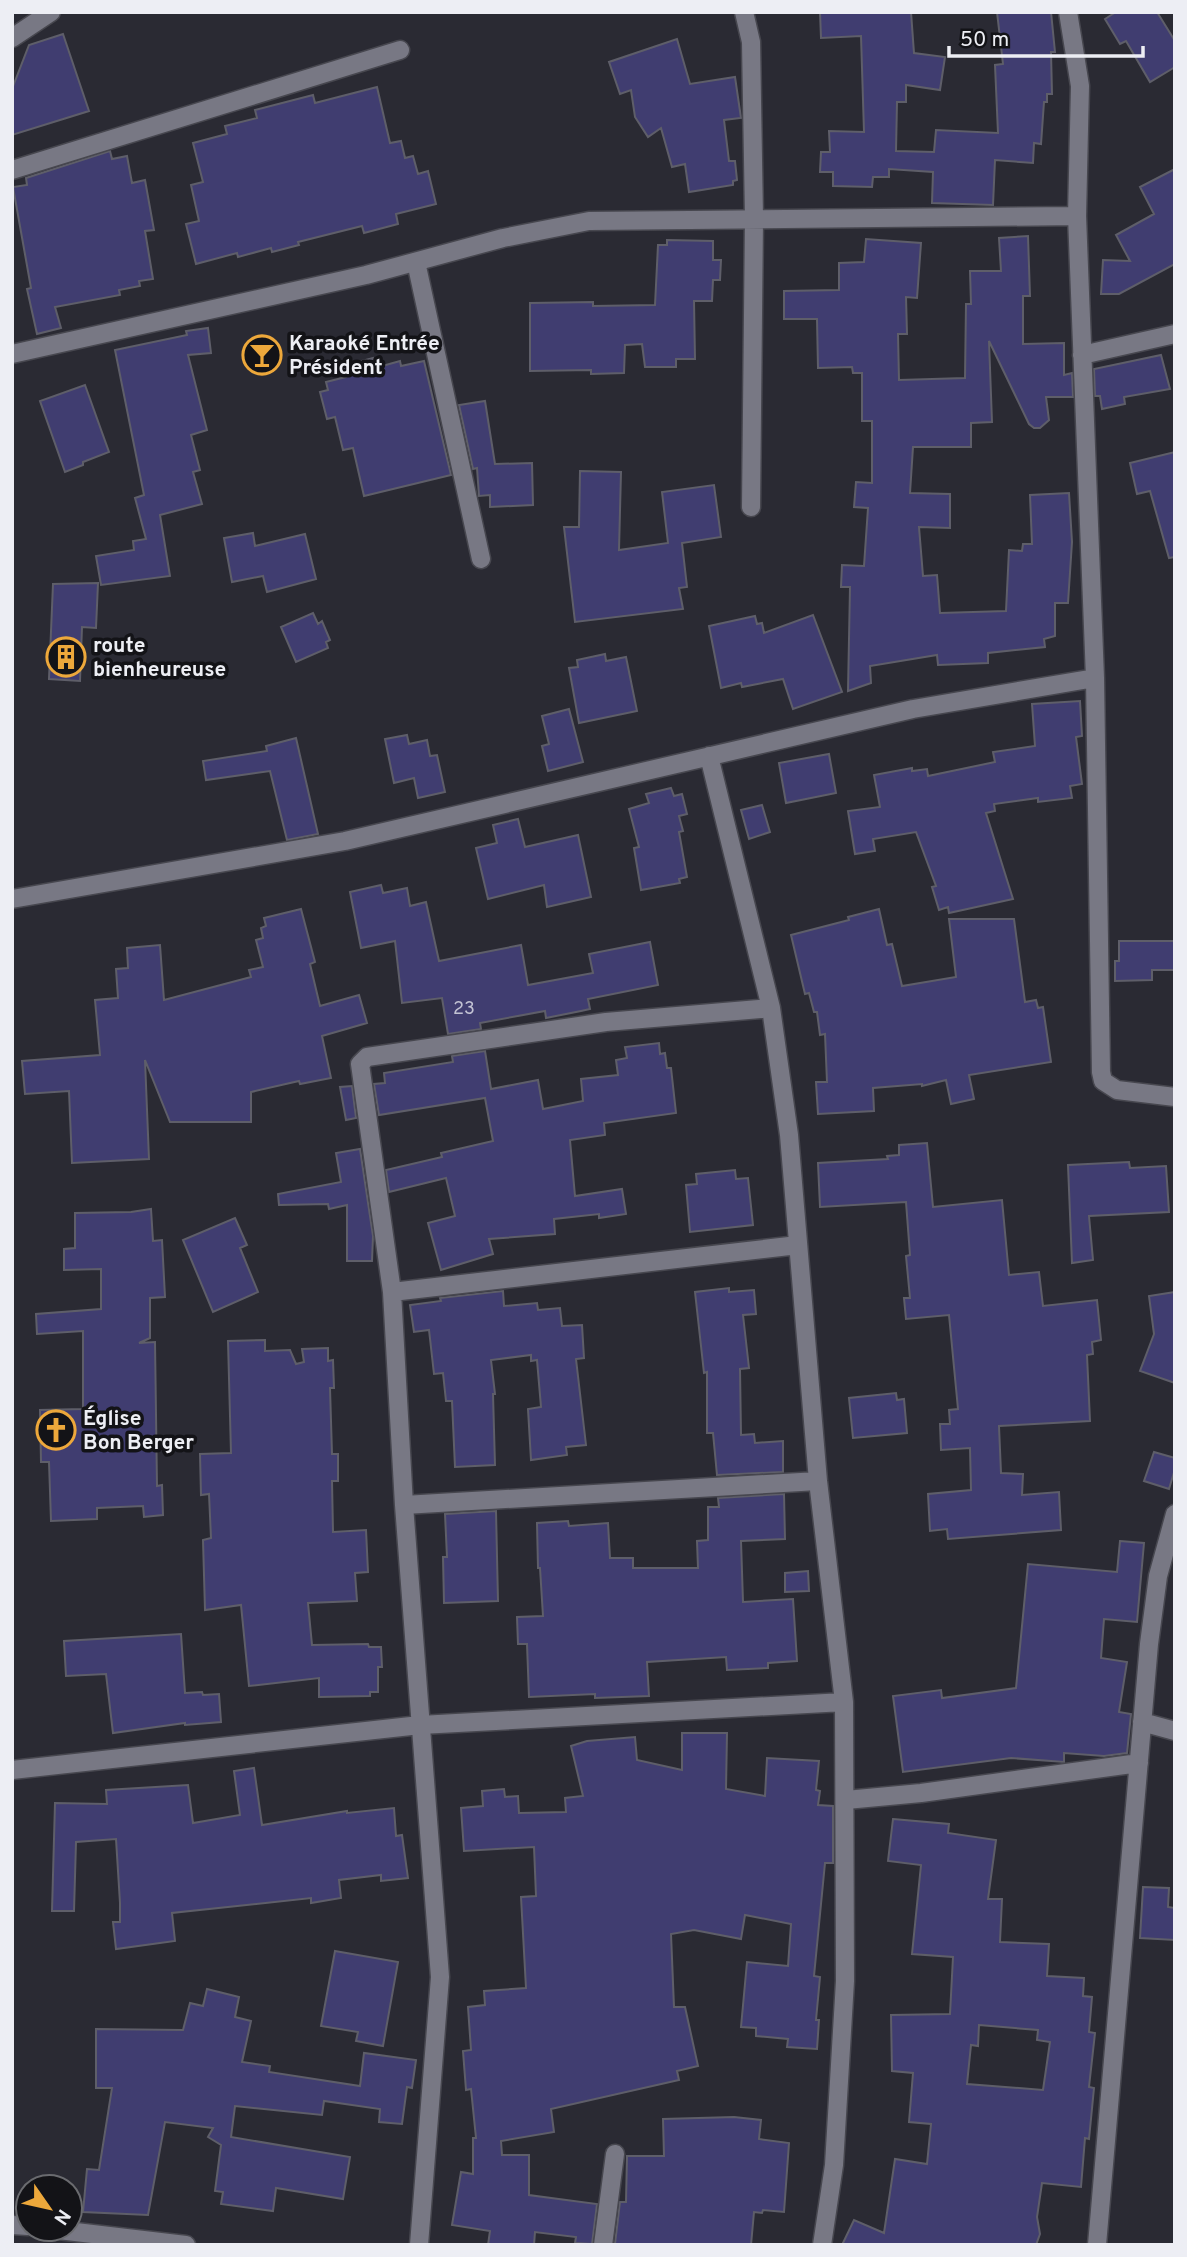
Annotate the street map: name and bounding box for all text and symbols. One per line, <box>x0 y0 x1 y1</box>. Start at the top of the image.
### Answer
scale bar <box>949 14 1143 58</box>
text: 50 m <box>960 27 1009 54</box>
place label: Karaoké Entrée Président <box>289 331 440 382</box>
bar icon: Karaoké Entrée Président <box>241 334 283 376</box>
place label: route bienheureuse <box>93 633 226 684</box>
building icon: route bienheureuse <box>45 636 87 678</box>
house number: 23 <box>453 998 475 1021</box>
place label: Église Bon Berger <box>83 1405 194 1457</box>
church icon: Église Bon Berger <box>35 1409 77 1451</box>
north arrow <box>14 2173 84 2243</box>
text: N <box>48 2204 75 2229</box>

